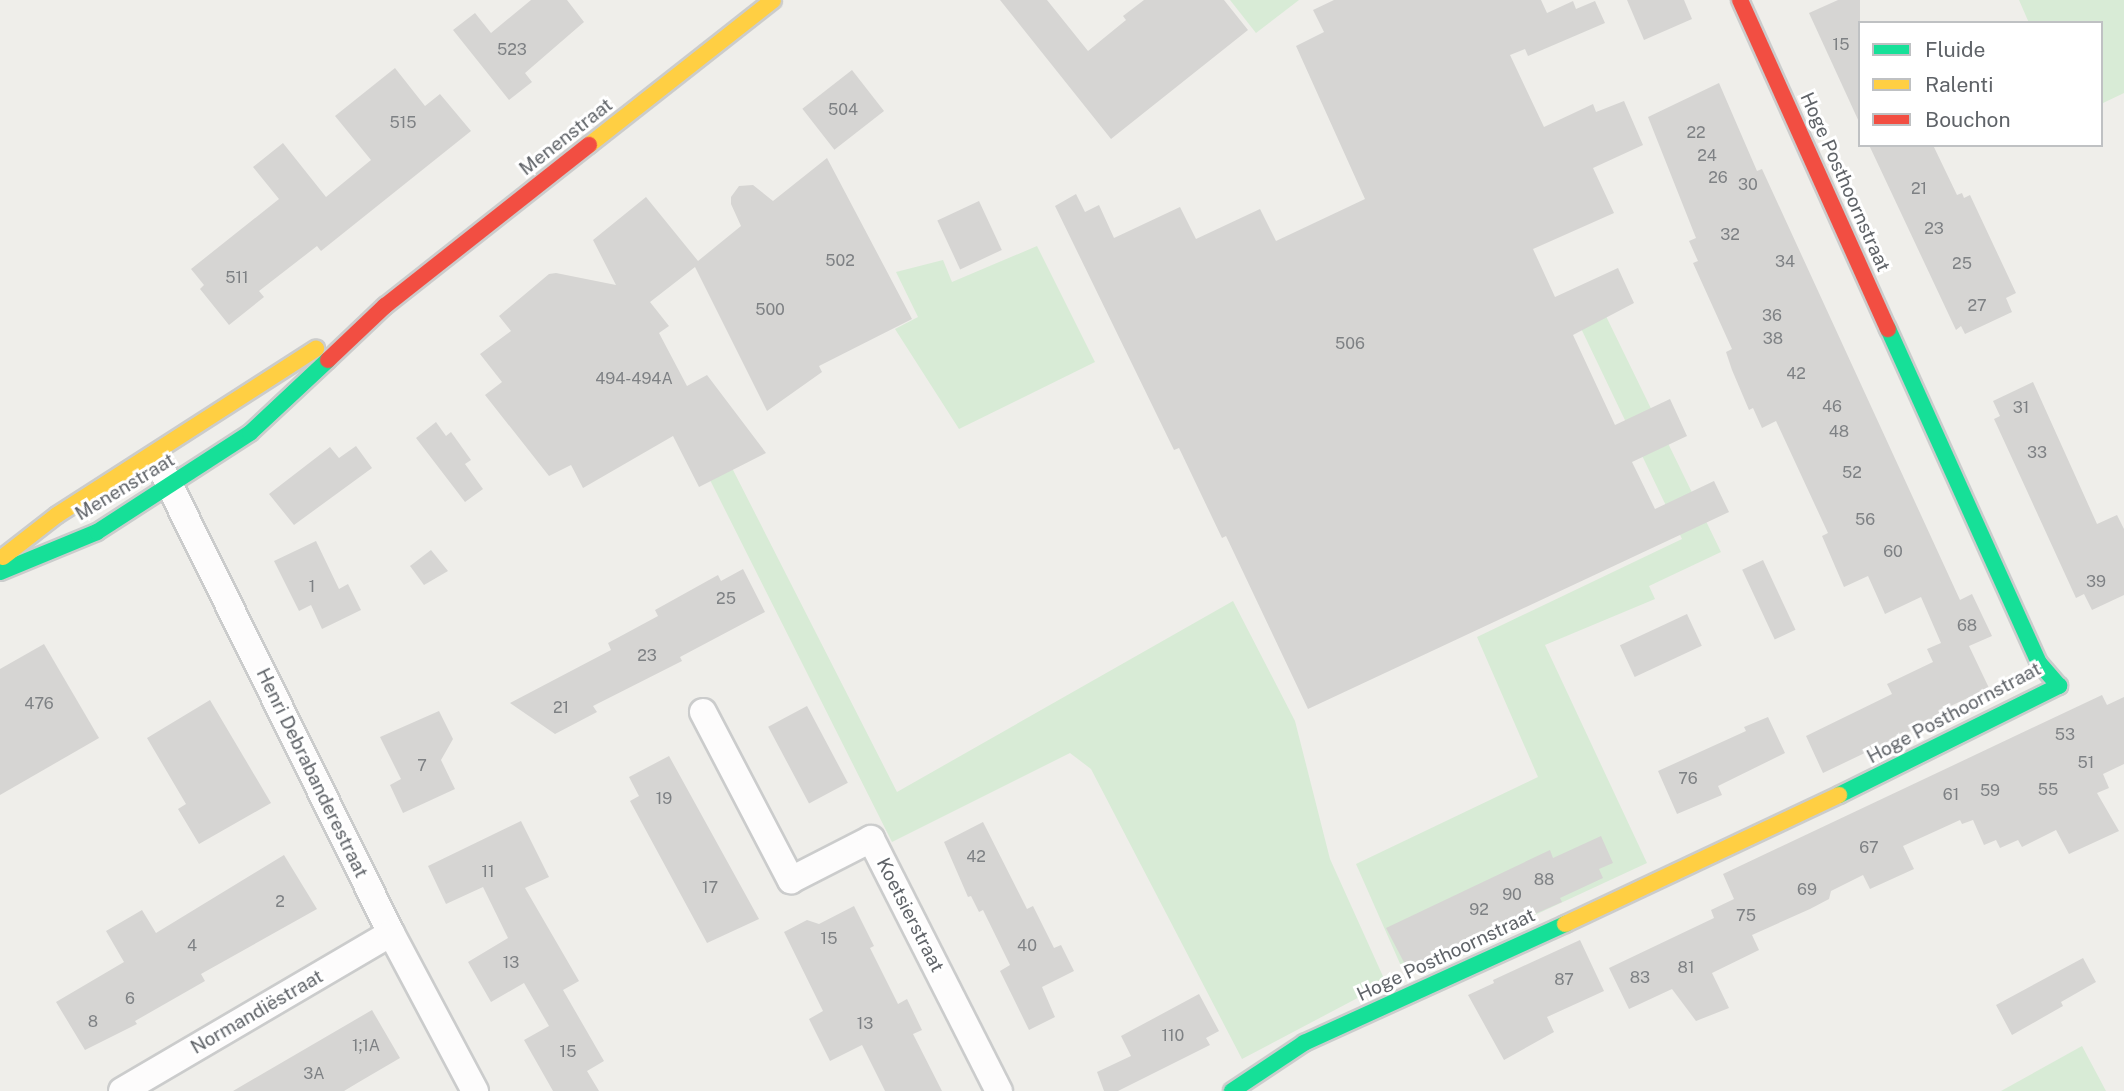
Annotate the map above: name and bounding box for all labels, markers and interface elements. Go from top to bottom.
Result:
legend [1858,21,2103,147]
house number: 15 [1833,35,1849,55]
text: Fluide [1925,37,1985,62]
house number: 523 [497,40,527,60]
text: Ralenti [1925,72,1993,97]
street label: Hoge Posthoornstraat [1795,89,1895,275]
street label: Menenstraat [515,94,617,180]
house number: 504 [828,100,858,120]
text: Bouchon [1925,107,2011,132]
house number: 515 [389,113,417,133]
house number: 22 [1686,123,1706,143]
house number: 24 [1697,146,1717,166]
house number: 26 [1708,168,1728,188]
house number: 30 [1738,175,1758,195]
house number: 21 [1911,179,1927,199]
house number: 23 [1924,219,1944,239]
house number: 32 [1720,225,1740,245]
house number: 502 [825,251,855,271]
house number: 34 [1775,252,1795,272]
house number: 25 [1952,254,1972,274]
house number: 511 [225,268,249,288]
house number: 27 [1967,296,1987,316]
house number: 500 [755,300,785,320]
house number: 36 [1762,306,1782,326]
house number: 38 [1763,329,1783,349]
house number: 506 [1335,334,1365,354]
house number: 42 [1786,364,1806,384]
house number: 494-494A [595,369,673,389]
house number: 46 [1822,397,1842,417]
house number: 31 [2013,398,2029,418]
house number: 48 [1829,422,1849,442]
house number: 33 [2027,443,2047,463]
street label: Menenstraat [71,448,179,526]
house number: 52 [1842,463,1862,483]
house number: 56 [1855,510,1875,530]
house number: 60 [1883,542,1903,562]
house number: 39 [2086,572,2106,592]
house number: 1 [309,577,315,597]
house number: 25 [716,589,736,609]
house number: 68 [1957,616,1977,636]
house number: 23 [637,646,657,666]
street label: Hoge Posthoornstraat [1863,657,2045,769]
street label: Henri Debrabanderestraat [251,664,373,882]
house number: 476 [24,694,54,714]
house number: 21 [553,698,569,718]
house number: 53 [2055,725,2075,745]
house number: 51 [2078,753,2094,773]
house number: 7 [417,756,427,776]
house number: 76 [1678,769,1698,789]
house number: 55 [2038,780,2058,800]
house number: 59 [1980,781,2000,801]
house number: 61 [1943,785,1959,805]
house number: 19 [656,789,672,809]
house number: 67 [1859,838,1879,858]
house number: 42 [966,847,986,867]
street label: Koetsierstraat [871,854,949,976]
house number: 11 [481,862,495,882]
house number: 88 [1534,870,1554,890]
house number: 17 [702,878,718,898]
house number: 69 [1797,880,1817,900]
house number: 90 [1502,885,1522,905]
house number: 2 [275,892,285,912]
house number: 92 [1469,900,1489,920]
street label: Hoge Posthoornstraat [1353,904,1539,1006]
house number: 75 [1736,906,1756,926]
house number: 15 [821,929,837,949]
house number: 4 [187,936,197,956]
house number: 40 [1017,936,1037,956]
house number: 13 [503,953,519,973]
house number: 81 [1678,958,1694,978]
street label: Normandiëstraat [187,965,327,1059]
house number: 83 [1630,968,1650,988]
house number: 87 [1554,970,1574,990]
house number: 6 [125,989,135,1009]
house number: 8 [88,1012,98,1032]
house number: 13 [857,1014,873,1034]
house number: 110 [1162,1026,1184,1046]
house number: 1;1A [352,1036,380,1056]
house number: 15 [560,1042,576,1062]
house number: 3A [303,1064,325,1084]

